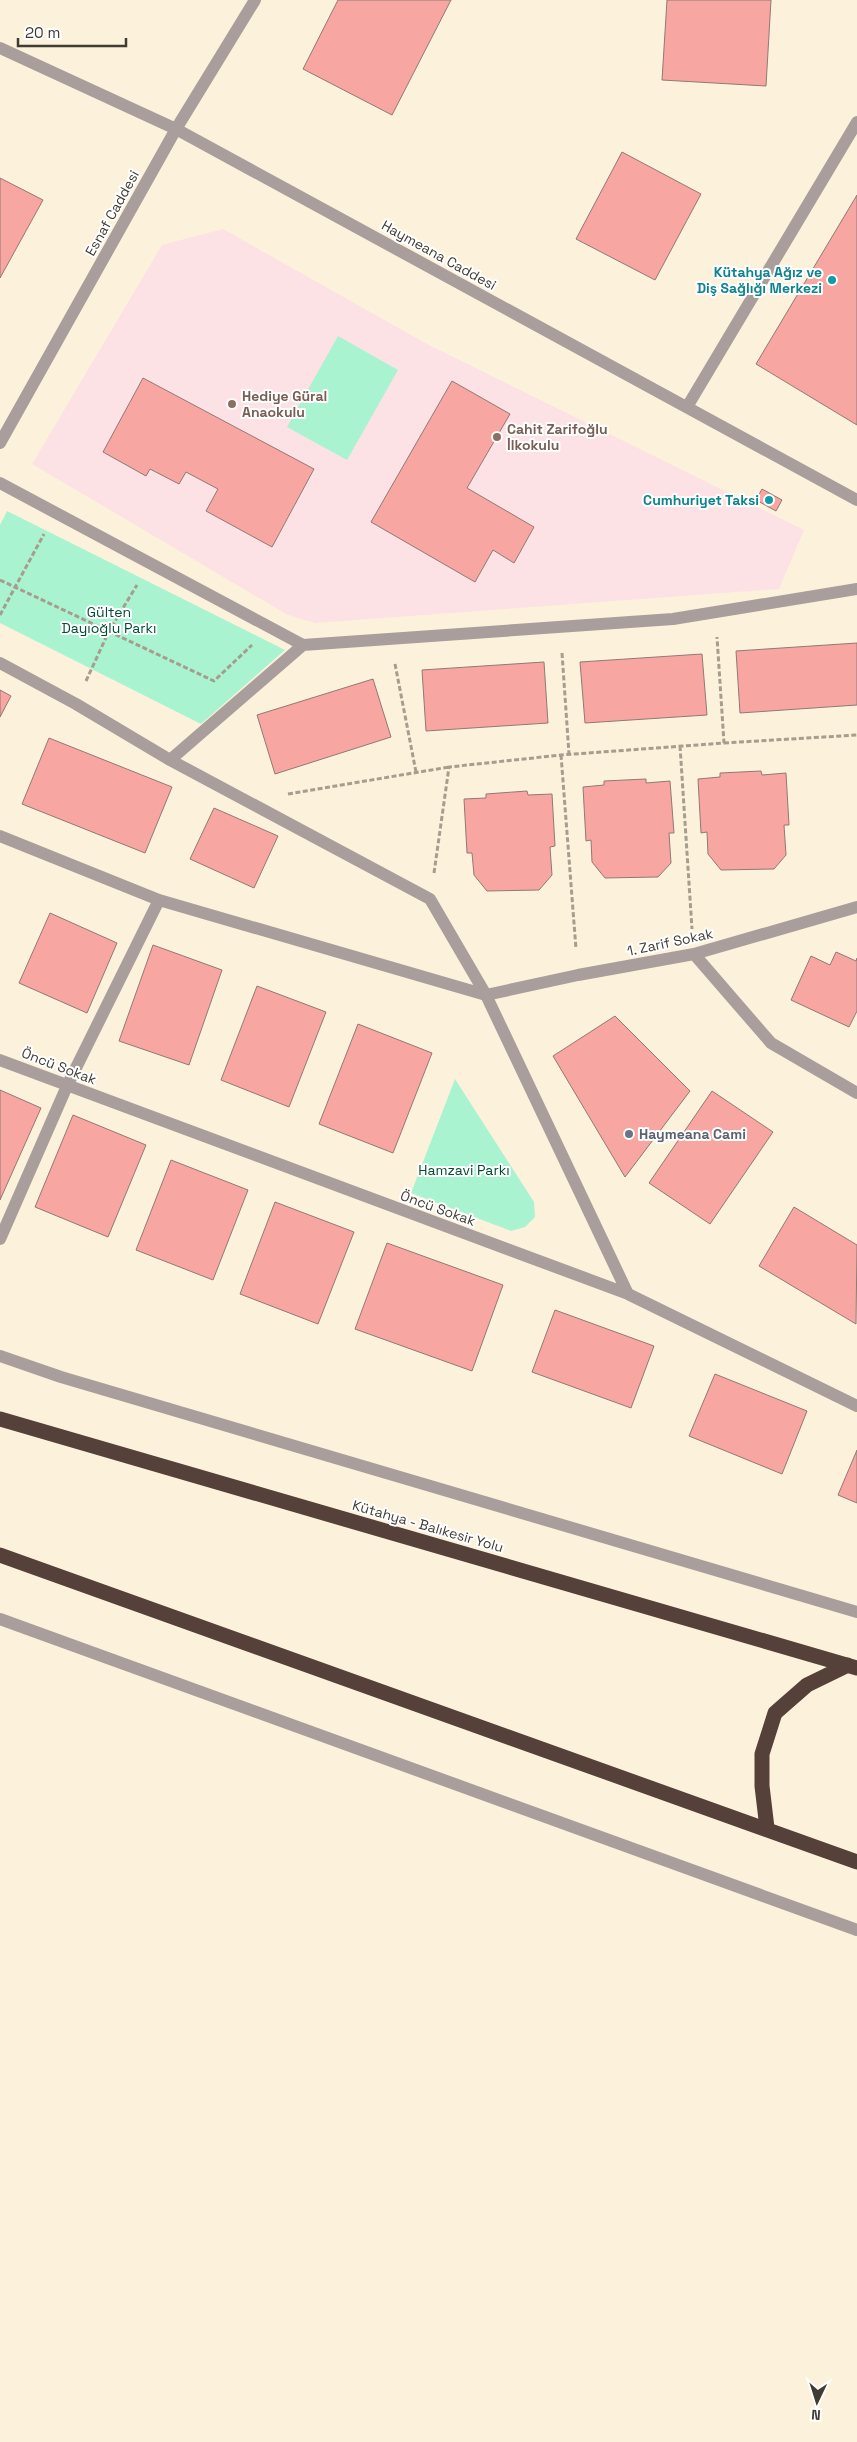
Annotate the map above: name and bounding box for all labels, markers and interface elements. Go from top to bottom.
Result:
scale bar [18,15,125,47]
text: 20 m [25,23,60,42]
street label: Esnaf Caddesi [81,167,143,259]
street label: Haymeana Caddesi [379,216,499,294]
place label: Kütahya Ağız ve Diş Sağlığı Merkezi [697,263,822,297]
marker: Kütahya Ağız ve Diş Sağlığı Merkezi [826,274,838,286]
place label: Hediye Güral Anaokulu [242,387,327,421]
marker: Hediye Güral Anaokulu [226,398,238,410]
place label: Cahit Zarifoğlu İlkokulu [507,420,608,454]
marker: Cahit Zarifoğlu İlkokulu [491,431,503,443]
place label: Cumhuriyet Taksi [643,491,759,509]
marker: Cumhuriyet Taksi [763,494,775,506]
park label: Gülten Dayıoğlu Parkı [62,603,156,637]
street label: 1. Zarif Sokak [625,924,715,960]
street label: Öncü Sokak [19,1044,99,1089]
place label: Haymeana Cami [639,1125,746,1143]
marker: Haymeana Cami [623,1128,635,1140]
park label: Hamzavi Parkı [418,1161,510,1179]
street label: Öncü Sokak [398,1186,478,1230]
street label: Kütahya - Balıkesir Yolu [350,1496,506,1556]
north arrow [792,2377,842,2427]
text: N [811,2406,821,2424]

